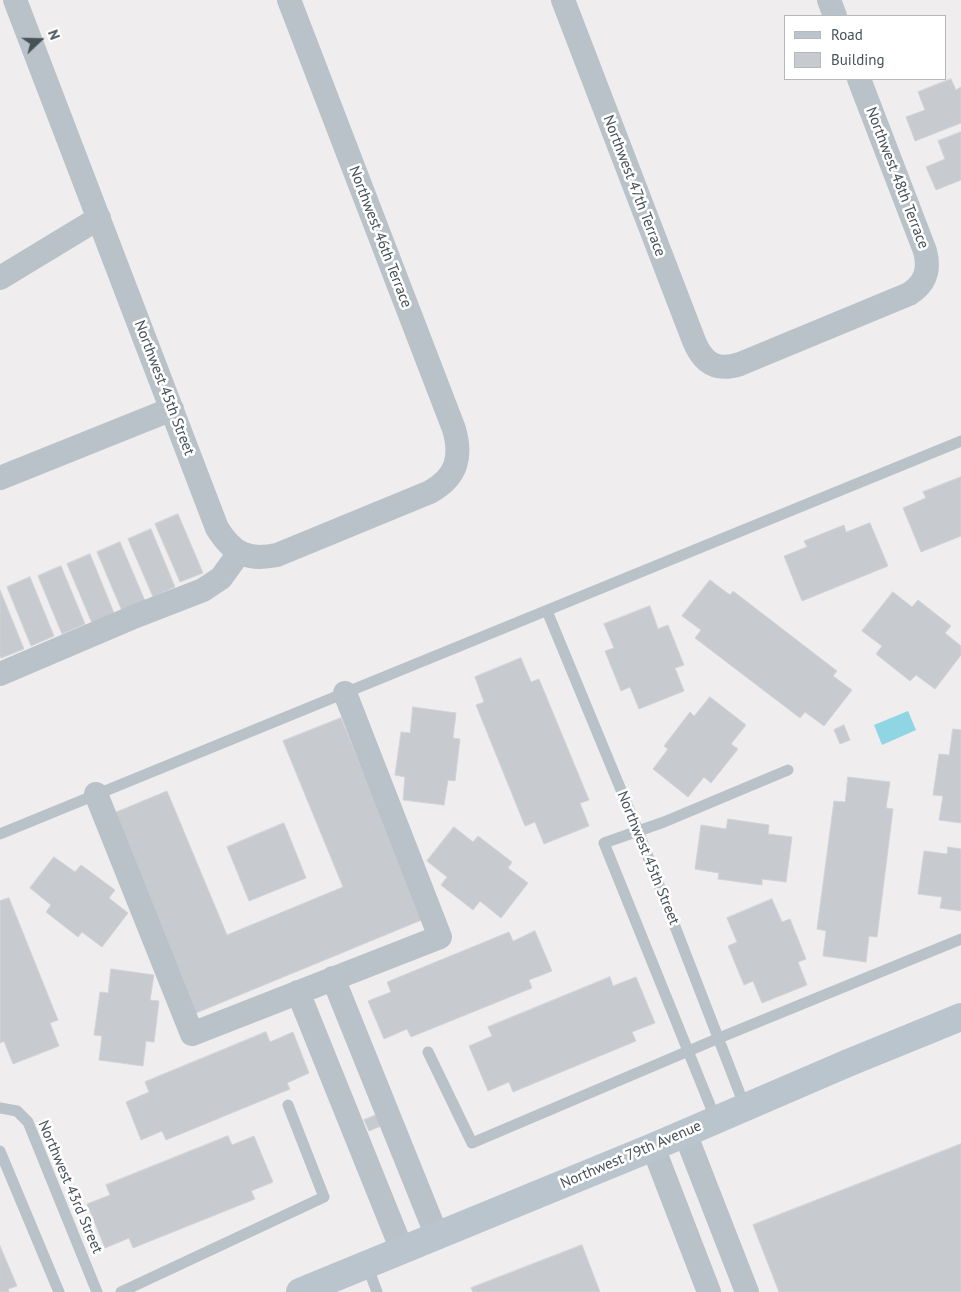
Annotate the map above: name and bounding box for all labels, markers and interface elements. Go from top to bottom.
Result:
north arrow [15,15,65,65]
legend [784,15,946,80]
text: Road [831,25,863,44]
text: N [44,27,64,42]
text: Building [831,50,885,69]
street label: Northwest 48th Terrace [862,105,932,251]
street label: Northwest 47th Terrace [599,113,669,259]
street label: Northwest 46th Terrace [345,164,415,310]
street label: Northwest 45th Street [130,318,198,458]
street label: Northwest 45th Street [613,788,683,928]
street label: Northwest 79th Avenue [558,1117,704,1193]
street label: Northwest 43rd Street [34,1118,106,1256]

